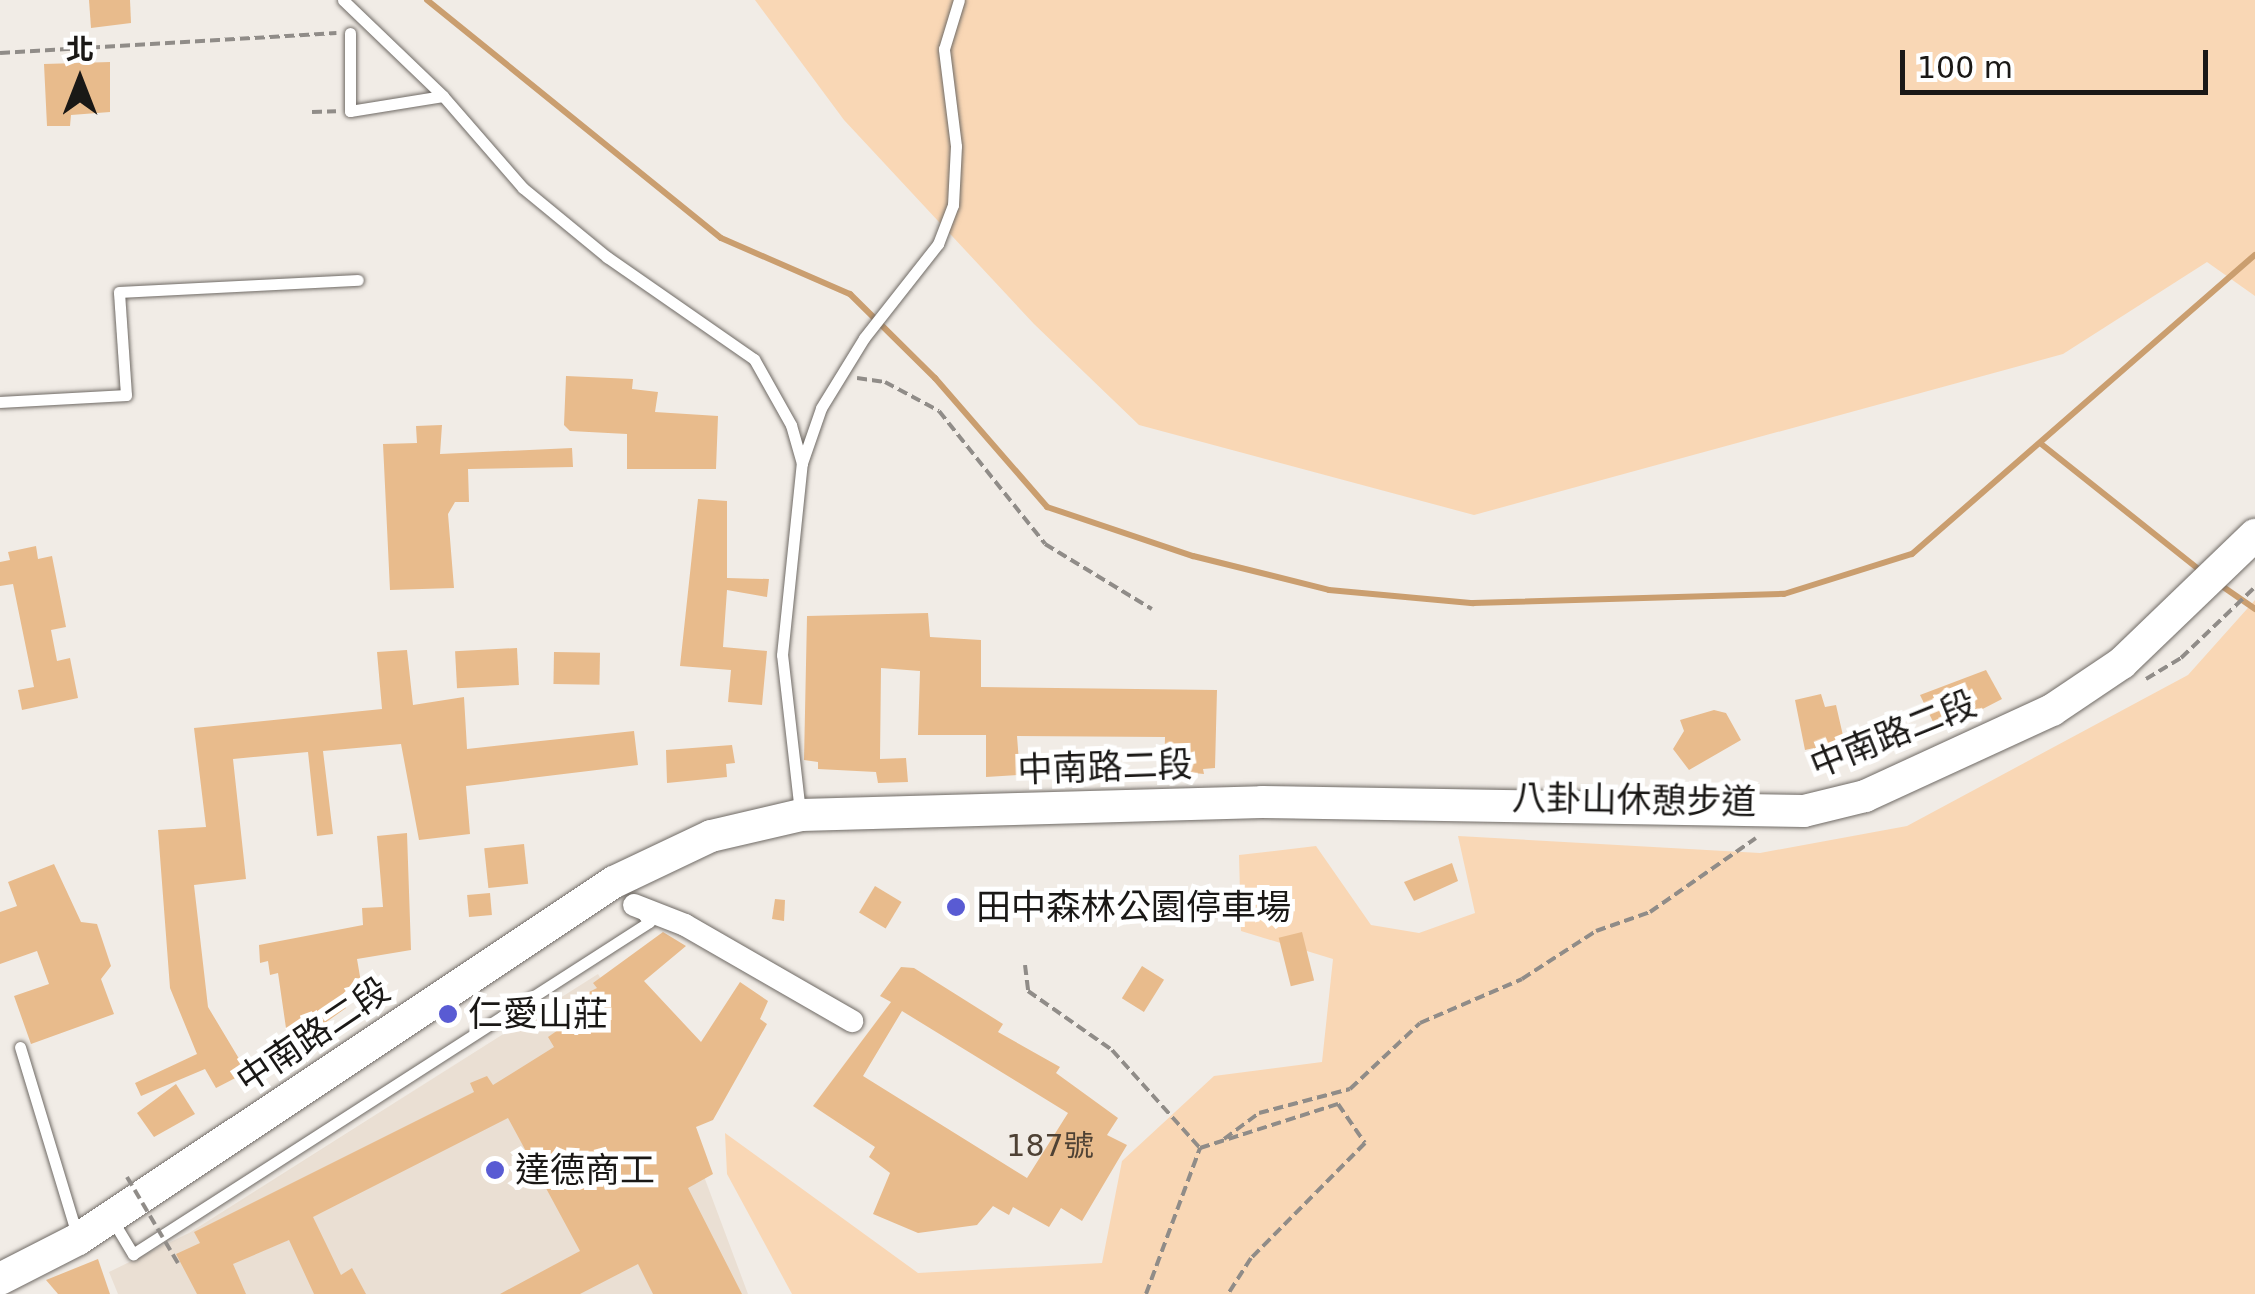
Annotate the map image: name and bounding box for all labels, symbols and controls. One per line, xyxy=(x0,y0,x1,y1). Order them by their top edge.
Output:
north arrow xyxy=(30,30,130,130)
scale bar xyxy=(1905,30,2212,92)
text: 北 xyxy=(66,33,94,66)
text: 100 m xyxy=(1917,50,2013,85)
street label: 中南路二段 xyxy=(1804,682,1982,786)
street label: 中南路二段 xyxy=(1017,743,1193,791)
street label: 八卦山休憩步道 xyxy=(1511,777,1757,823)
place label: 田中森林公園停車場 xyxy=(976,886,1291,928)
marker: 田中森林公園停車場 xyxy=(945,896,967,918)
street label: 中南路二段 xyxy=(229,969,397,1101)
place label: 仁愛山莊 xyxy=(468,993,608,1035)
marker: 仁愛山莊 xyxy=(437,1003,459,1025)
house number: 187號 xyxy=(1006,1128,1094,1164)
place label: 達德商工 xyxy=(515,1149,655,1191)
marker: 達德商工 xyxy=(484,1159,506,1181)

